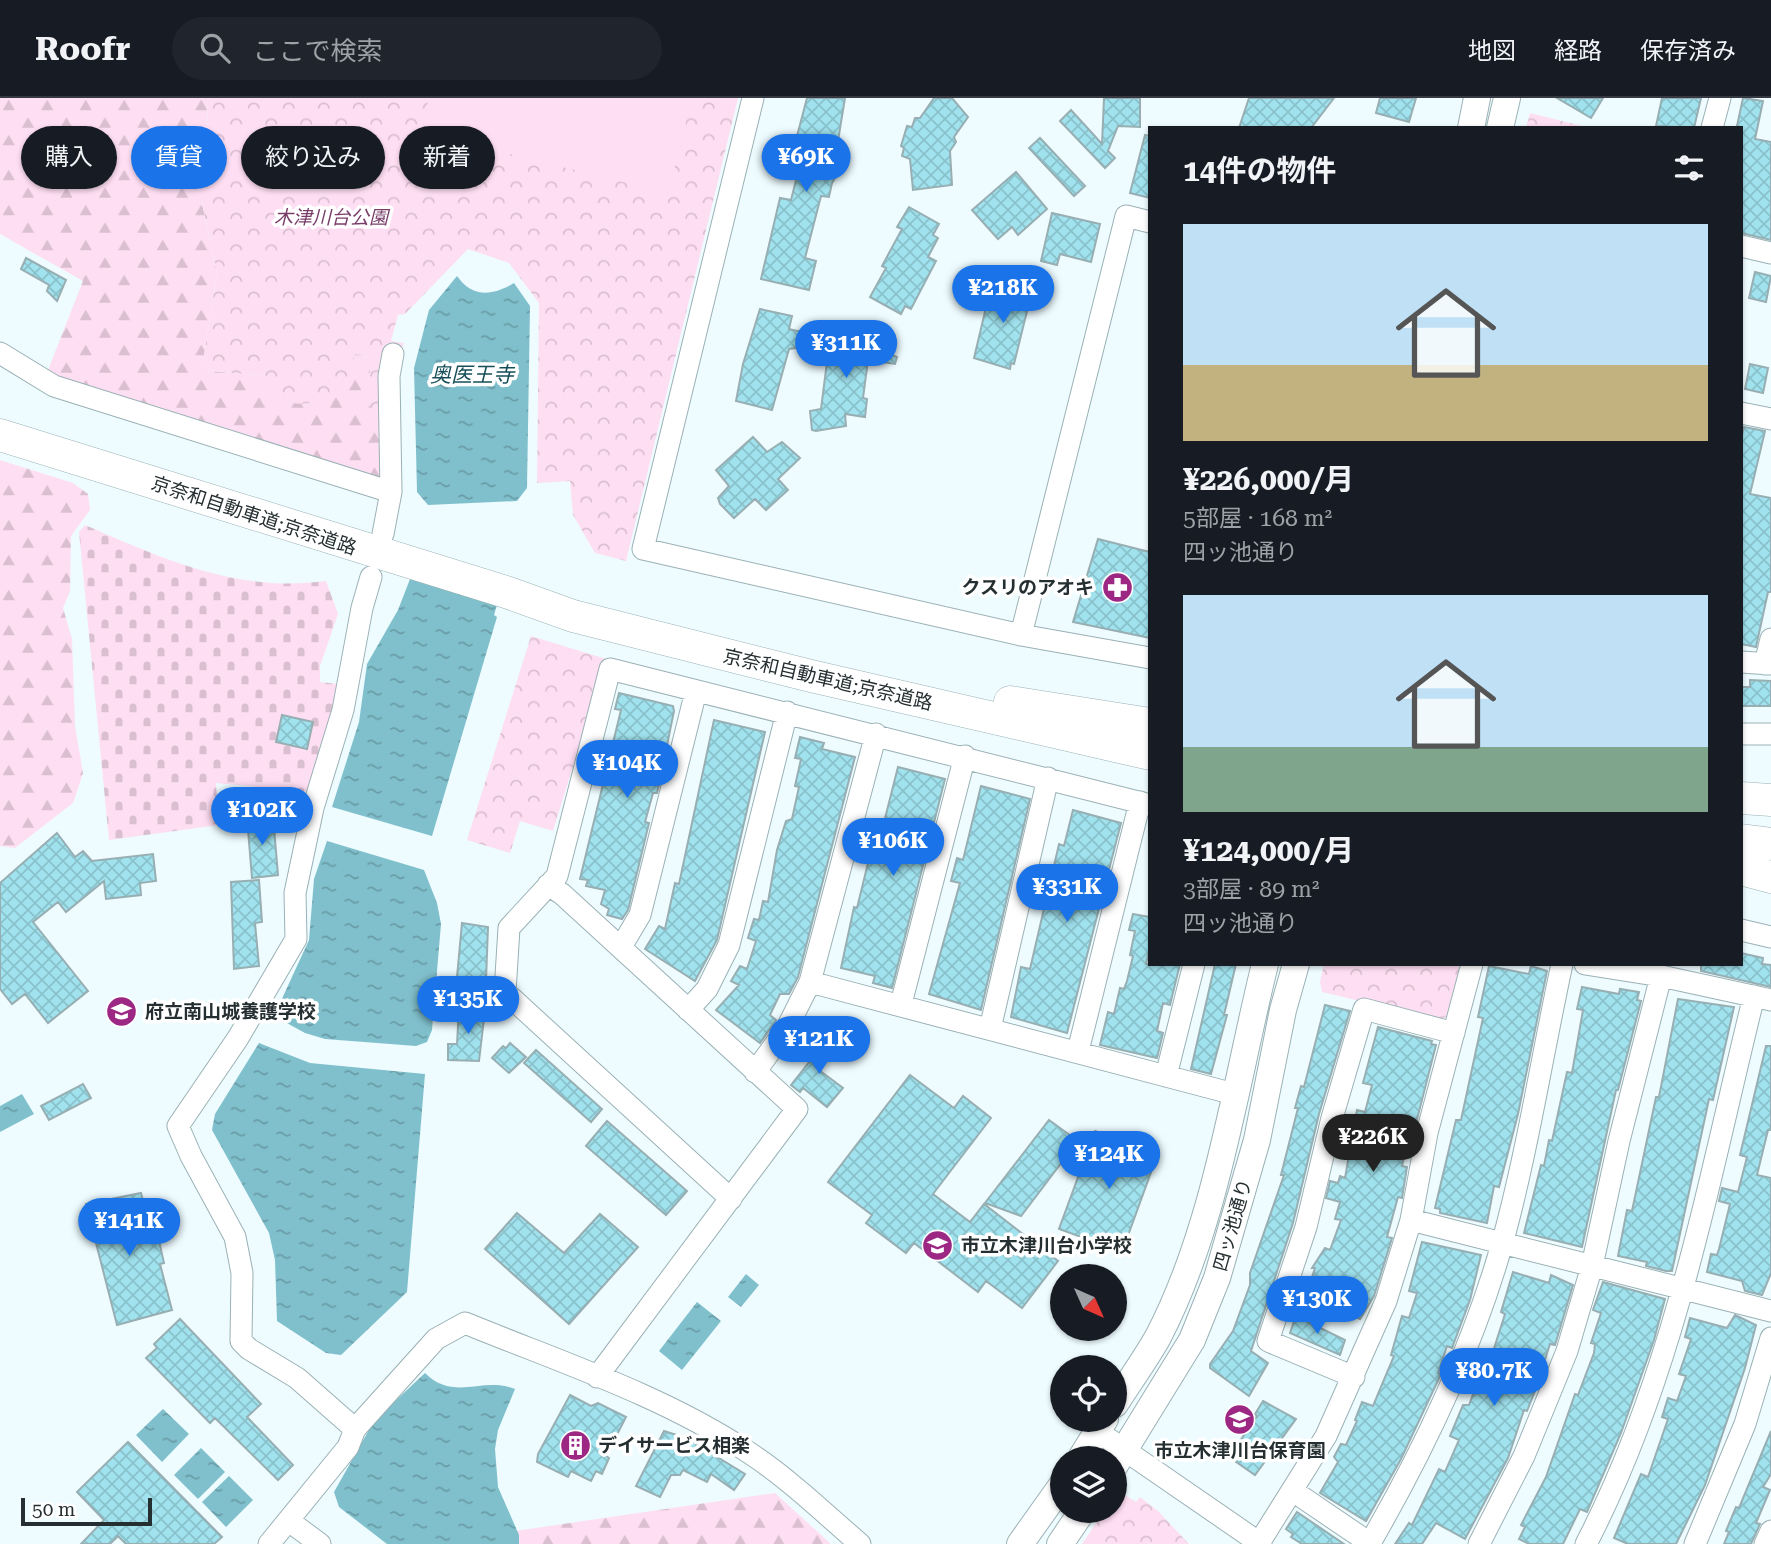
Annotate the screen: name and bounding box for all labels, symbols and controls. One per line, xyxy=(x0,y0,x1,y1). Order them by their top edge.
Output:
search box xyxy=(172,17,662,80)
text: Roofr xyxy=(35,29,130,68)
icon: search xyxy=(196,29,234,67)
text: ここで検索 xyxy=(252,36,382,66)
text: 地図 xyxy=(1468,37,1516,65)
text: 経路 xyxy=(1554,37,1602,65)
text: 保存済み xyxy=(1640,37,1736,65)
chip: 購入 xyxy=(21,126,117,189)
chip: 賃貸 xyxy=(131,126,227,189)
chip: 絞り込み xyxy=(241,126,385,189)
chip: 新着 xyxy=(399,126,495,189)
pin: ¥69K xyxy=(765,134,847,194)
text: ¥69K xyxy=(778,143,834,170)
icon: filters xyxy=(1670,149,1708,187)
text: 14件の物件 xyxy=(1183,153,1337,188)
park label: 木津川台公園 xyxy=(274,206,391,229)
pin: ¥218K xyxy=(954,266,1052,325)
icon: home xyxy=(1383,270,1509,396)
text: ¥218K xyxy=(968,274,1038,301)
pin: ¥311K xyxy=(797,320,895,380)
text: ¥311K xyxy=(811,329,881,356)
water label: 奥医王寺 xyxy=(430,363,516,387)
text: ¥226,000/月 xyxy=(1183,462,1354,497)
street label: 京奈和自動車道;京奈道路 xyxy=(148,471,359,560)
text: 5部屋 · 168 m² xyxy=(1183,505,1332,532)
text: 四ッ池通り xyxy=(1183,539,1298,566)
pharmacy icon: クスリのアオキ xyxy=(1100,570,1134,604)
place label: クスリのアオキ xyxy=(962,576,1094,599)
icon: home xyxy=(1383,641,1509,767)
street label: 京奈和自動車道;京奈道路 xyxy=(721,644,935,715)
pin: ¥104K xyxy=(578,740,676,800)
text: ¥104K xyxy=(592,749,662,776)
pin: ¥102K xyxy=(213,788,311,847)
text: ¥102K xyxy=(227,796,297,823)
pin: ¥106K xyxy=(844,818,942,878)
text: ¥106K xyxy=(858,827,928,854)
text: ¥124,000/月 xyxy=(1183,833,1354,868)
pin: ¥331K xyxy=(1018,864,1116,924)
text: ¥331K xyxy=(1032,873,1102,900)
text: 3部屋 · 89 m² xyxy=(1183,876,1319,903)
text: 四ッ池通り xyxy=(1183,910,1298,937)
pin: ¥135K xyxy=(419,976,517,1036)
text: ¥135K xyxy=(433,985,503,1012)
school or university icon: 府立南山城養護学校 xyxy=(105,994,139,1028)
place label: 府立南山城養護学校 xyxy=(145,1000,316,1023)
pin: ¥121K xyxy=(770,1016,868,1076)
text: ¥121K xyxy=(784,1025,854,1052)
pin: ¥226K xyxy=(1324,1114,1422,1174)
text: ¥226K xyxy=(1338,1123,1408,1150)
pin: ¥124K xyxy=(1060,1132,1158,1191)
text: ¥124K xyxy=(1074,1140,1144,1167)
street label: 四ッ池通り xyxy=(1208,1176,1257,1274)
pin: ¥141K xyxy=(80,1198,178,1258)
text: ¥141K xyxy=(94,1207,164,1234)
school or university icon: 市立木津川台小学校 xyxy=(921,1228,955,1262)
place label: 市立木津川台小学校 xyxy=(961,1234,1132,1257)
north arrow xyxy=(1050,1264,1127,1340)
map controls xyxy=(1050,1264,1127,1523)
pin: ¥130K xyxy=(1268,1276,1366,1336)
text: ¥130K xyxy=(1282,1285,1352,1312)
pin: ¥80.7K xyxy=(1437,1348,1551,1408)
button: locate xyxy=(1050,1355,1127,1432)
text: ¥80.7K xyxy=(1456,1357,1532,1384)
school or university icon: 市立木津川台保育園 xyxy=(1223,1402,1257,1436)
building icon: デイサービス相楽 xyxy=(558,1428,592,1462)
place label: デイサービス相楽 xyxy=(598,1434,750,1457)
place label: 市立木津川台保育園 xyxy=(1154,1439,1326,1462)
button: layers xyxy=(1050,1446,1127,1523)
scale bar xyxy=(21,1495,152,1527)
text: 50 m xyxy=(32,1498,75,1521)

